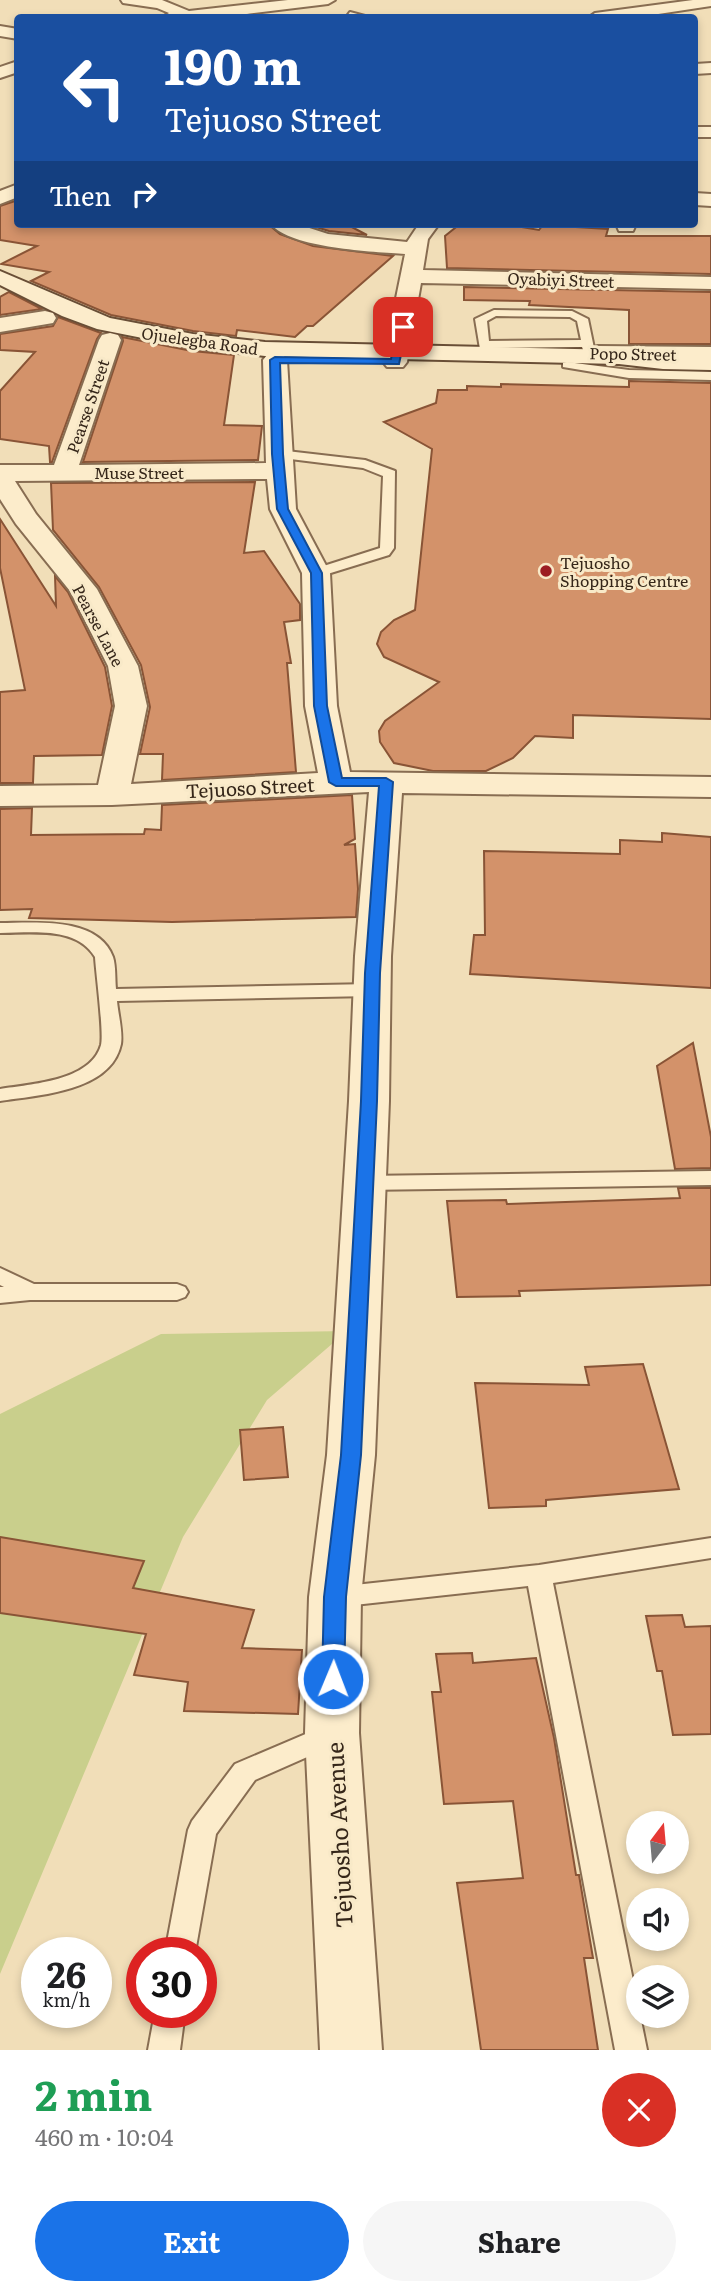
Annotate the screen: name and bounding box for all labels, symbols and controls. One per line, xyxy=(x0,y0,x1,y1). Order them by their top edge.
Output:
text: 190 m xyxy=(164,27,301,100)
icon: left xyxy=(49,42,140,133)
text: Tejuoso Street xyxy=(164,94,381,142)
text: Then xyxy=(49,175,111,214)
icon: right xyxy=(125,175,163,213)
street label: Oyabiyi Street xyxy=(507,265,616,293)
pin xyxy=(373,297,433,357)
icon: arrive xyxy=(384,308,422,346)
street label: Ojuelegba Road xyxy=(140,320,260,360)
street label: Popo Street xyxy=(589,340,677,366)
street label: Pearse Street xyxy=(60,355,115,456)
street label: Muse Street xyxy=(94,460,184,484)
place label: Tejuosho Shopping Centre xyxy=(560,550,688,592)
marker: Tejuosho Shopping Centre xyxy=(538,563,554,579)
street label: Pearse Lane xyxy=(67,580,131,670)
street label: Tejuoso Street xyxy=(185,770,315,804)
position arrow xyxy=(296,1642,370,1716)
street label: Tejuosho Avenue xyxy=(316,1741,360,1929)
north arrow xyxy=(626,1811,690,1874)
map controls xyxy=(626,1811,689,2028)
button: sound xyxy=(626,1888,689,1951)
speed limit sign: 30 xyxy=(126,1937,217,2028)
text: 26 xyxy=(47,1947,86,1999)
button: layers xyxy=(626,1965,689,2028)
text: km/h xyxy=(43,1986,90,2013)
text: 2 min xyxy=(35,2062,152,2124)
button: close xyxy=(602,2073,676,2147)
text: 460 m · 10:04 xyxy=(35,2119,173,2153)
button: Exit xyxy=(35,2201,349,2281)
button: Share xyxy=(363,2201,676,2281)

